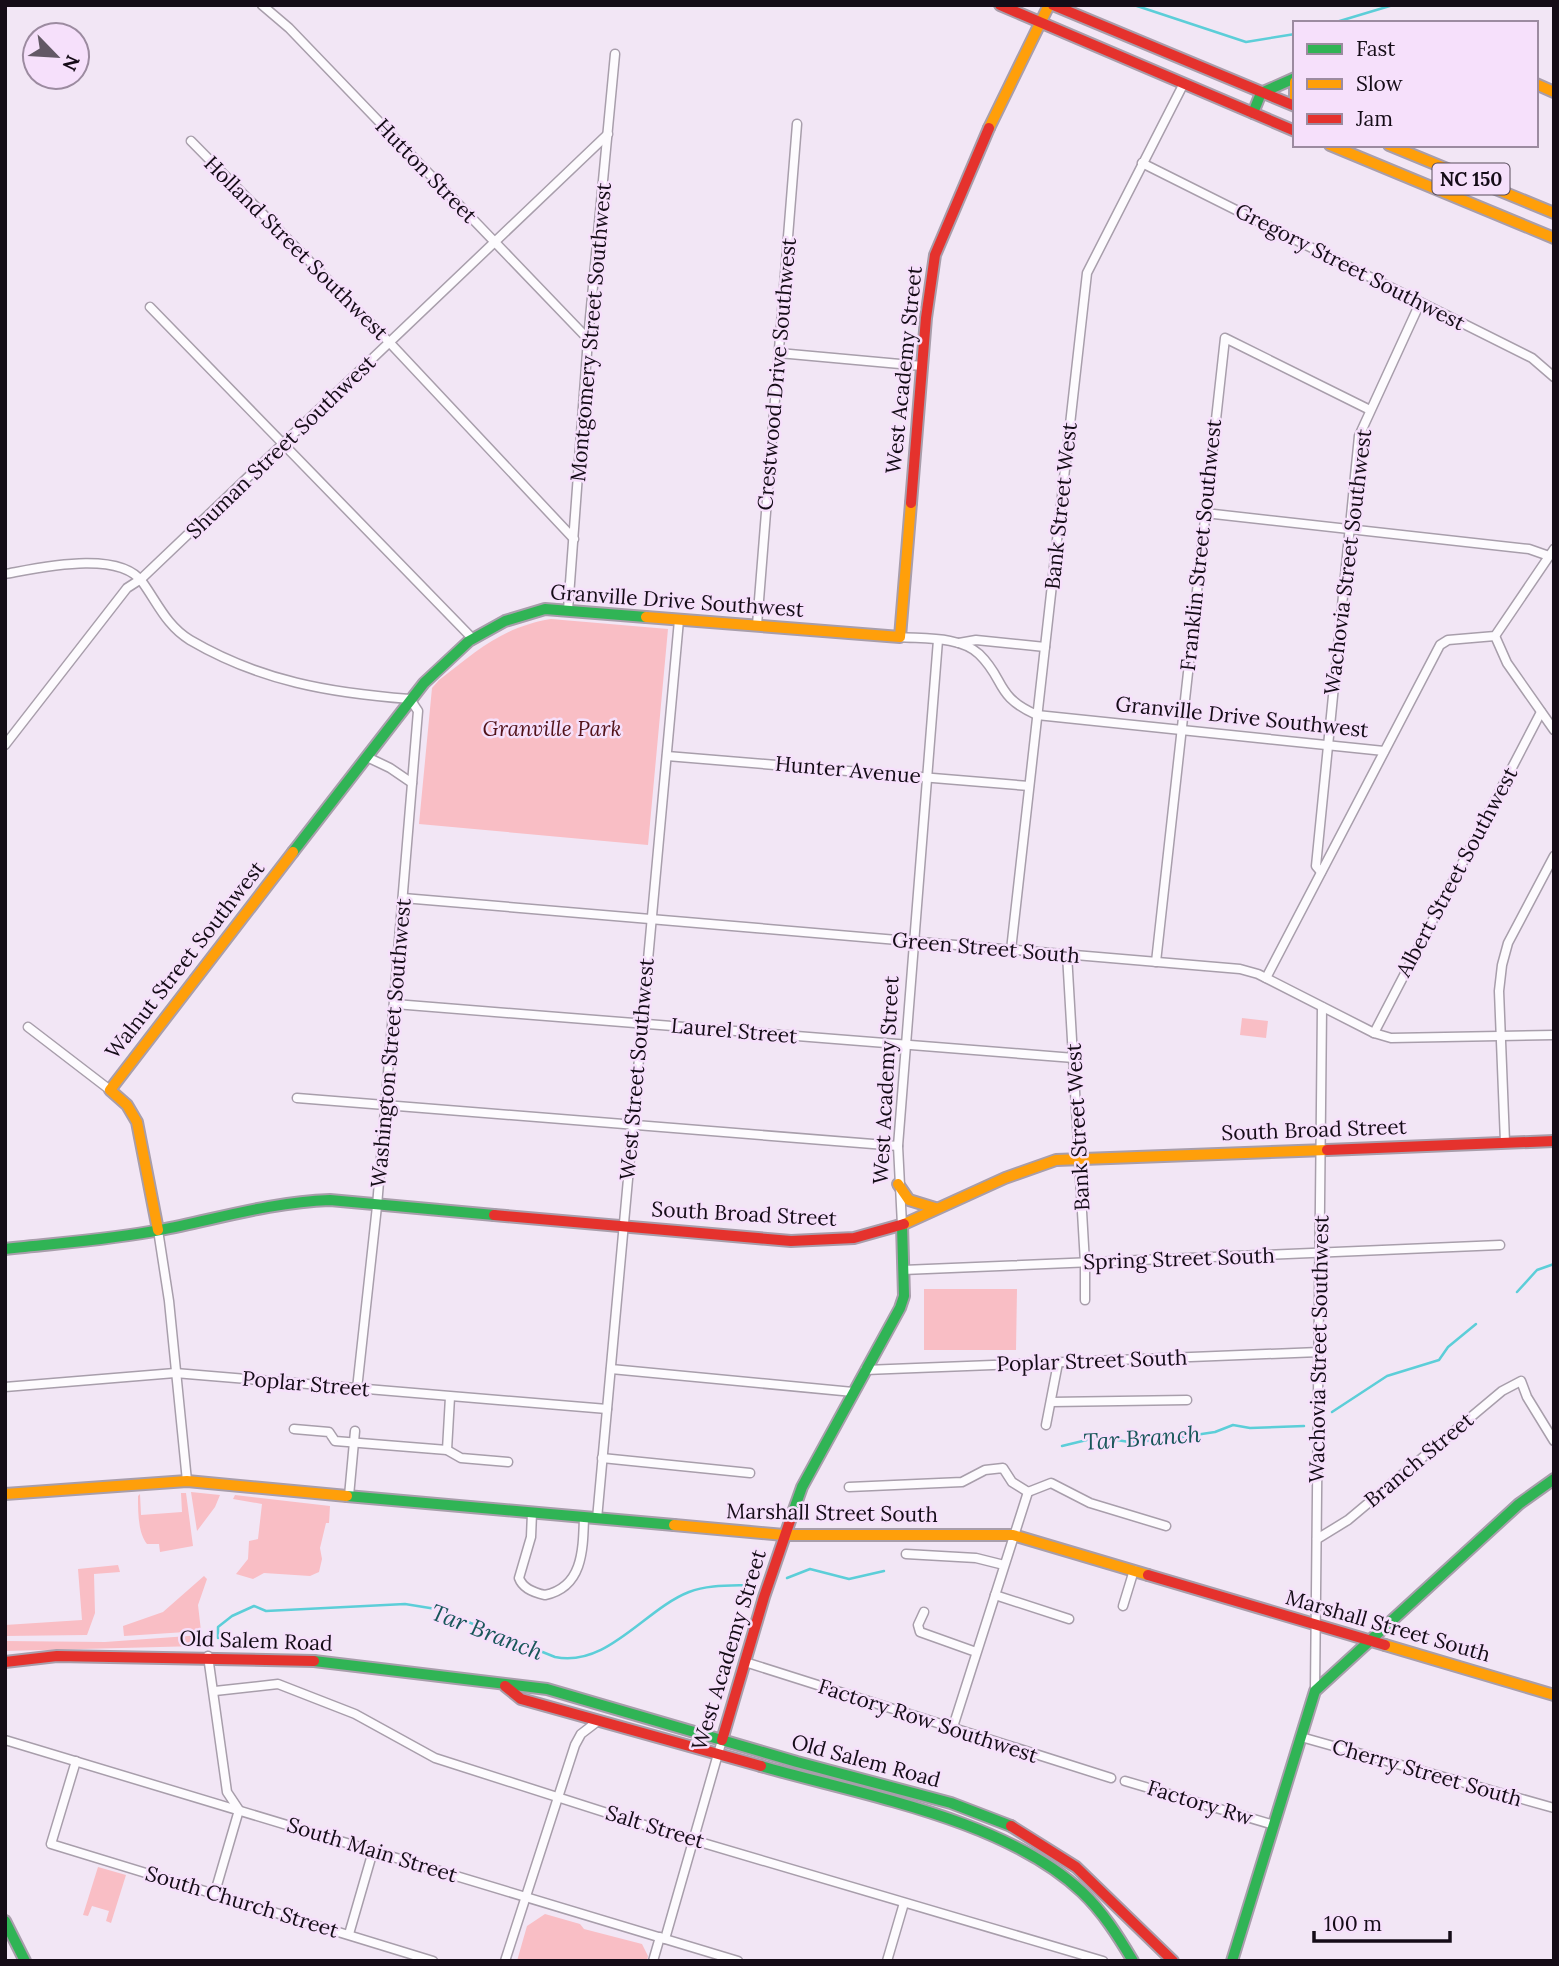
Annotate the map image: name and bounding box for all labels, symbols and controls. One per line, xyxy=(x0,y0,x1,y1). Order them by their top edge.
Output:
north arrow xyxy=(21,21,91,91)
legend xyxy=(1293,21,1538,147)
text: Fast xyxy=(1356,35,1396,62)
text: N xyxy=(57,51,85,75)
text: Slow xyxy=(1356,70,1403,97)
text: Jam xyxy=(1355,105,1393,132)
street label: Hutton Street xyxy=(370,113,484,229)
street label: Holland Street Southwest xyxy=(199,150,395,346)
road number: NC 150 xyxy=(1432,164,1510,195)
street label: Montgomery Street Southwest xyxy=(564,180,617,483)
street label: Gregory Street Southwest xyxy=(1231,197,1470,337)
street label: Crestwood Drive Southwest xyxy=(751,236,802,511)
street label: West Academy Street xyxy=(879,264,928,475)
street label: Shuman Street Southwest xyxy=(180,348,382,544)
street label: Franklin Street Southwest xyxy=(1174,417,1227,672)
street label: Bank Street West xyxy=(1038,420,1083,591)
street label: Wachovia Street Southwest xyxy=(1318,426,1377,697)
street label: Granville Drive Southwest xyxy=(549,578,806,623)
street label: Granville Drive Southwest xyxy=(1114,690,1371,743)
park label: Granville Park xyxy=(483,715,621,742)
street label: Hunter Avenue xyxy=(774,750,922,789)
street label: Albert Street Southwest xyxy=(1389,762,1524,982)
street label: Walnut Street Southwest xyxy=(99,855,271,1064)
street label: Washington Street Southwest xyxy=(364,896,417,1189)
street label: Green Street South xyxy=(891,926,1081,969)
street label: West Street Southwest xyxy=(613,956,660,1181)
street label: West Academy Street xyxy=(867,974,904,1185)
street label: Laurel Street xyxy=(670,1012,799,1050)
street label: Bank Street West xyxy=(1060,1042,1095,1212)
street label: South Broad Street xyxy=(1221,1113,1408,1146)
street label: South Broad Street xyxy=(651,1195,838,1232)
street label: Wachovia Street Southwest xyxy=(1303,1214,1334,1483)
street label: Spring Street South xyxy=(1083,1242,1275,1275)
street label: Poplar Street South xyxy=(996,1344,1188,1377)
street label: Poplar Street xyxy=(241,1364,372,1403)
street label: Branch Street xyxy=(1359,1406,1479,1513)
water label: Tar Branch xyxy=(1082,1419,1202,1456)
street label: Marshall Street South xyxy=(726,1497,938,1528)
street label: West Academy Street xyxy=(685,1545,772,1754)
street label: Marshall Street South xyxy=(1283,1583,1494,1668)
water label: Tar Branch xyxy=(427,1597,547,1666)
street label: Old Salem Road xyxy=(179,1624,333,1657)
street label: Factory Row Southwest xyxy=(815,1672,1042,1769)
street label: Old Salem Road xyxy=(789,1728,944,1793)
street label: Cherry Street South xyxy=(1329,1732,1525,1813)
street label: Factory Rw xyxy=(1144,1774,1256,1831)
street label: Salt Street xyxy=(603,1799,709,1855)
street label: South Main Street xyxy=(284,1811,461,1889)
street label: South Church Street xyxy=(142,1859,343,1944)
scale bar xyxy=(1314,1899,1450,1943)
text: 100 m xyxy=(1324,1910,1382,1937)

